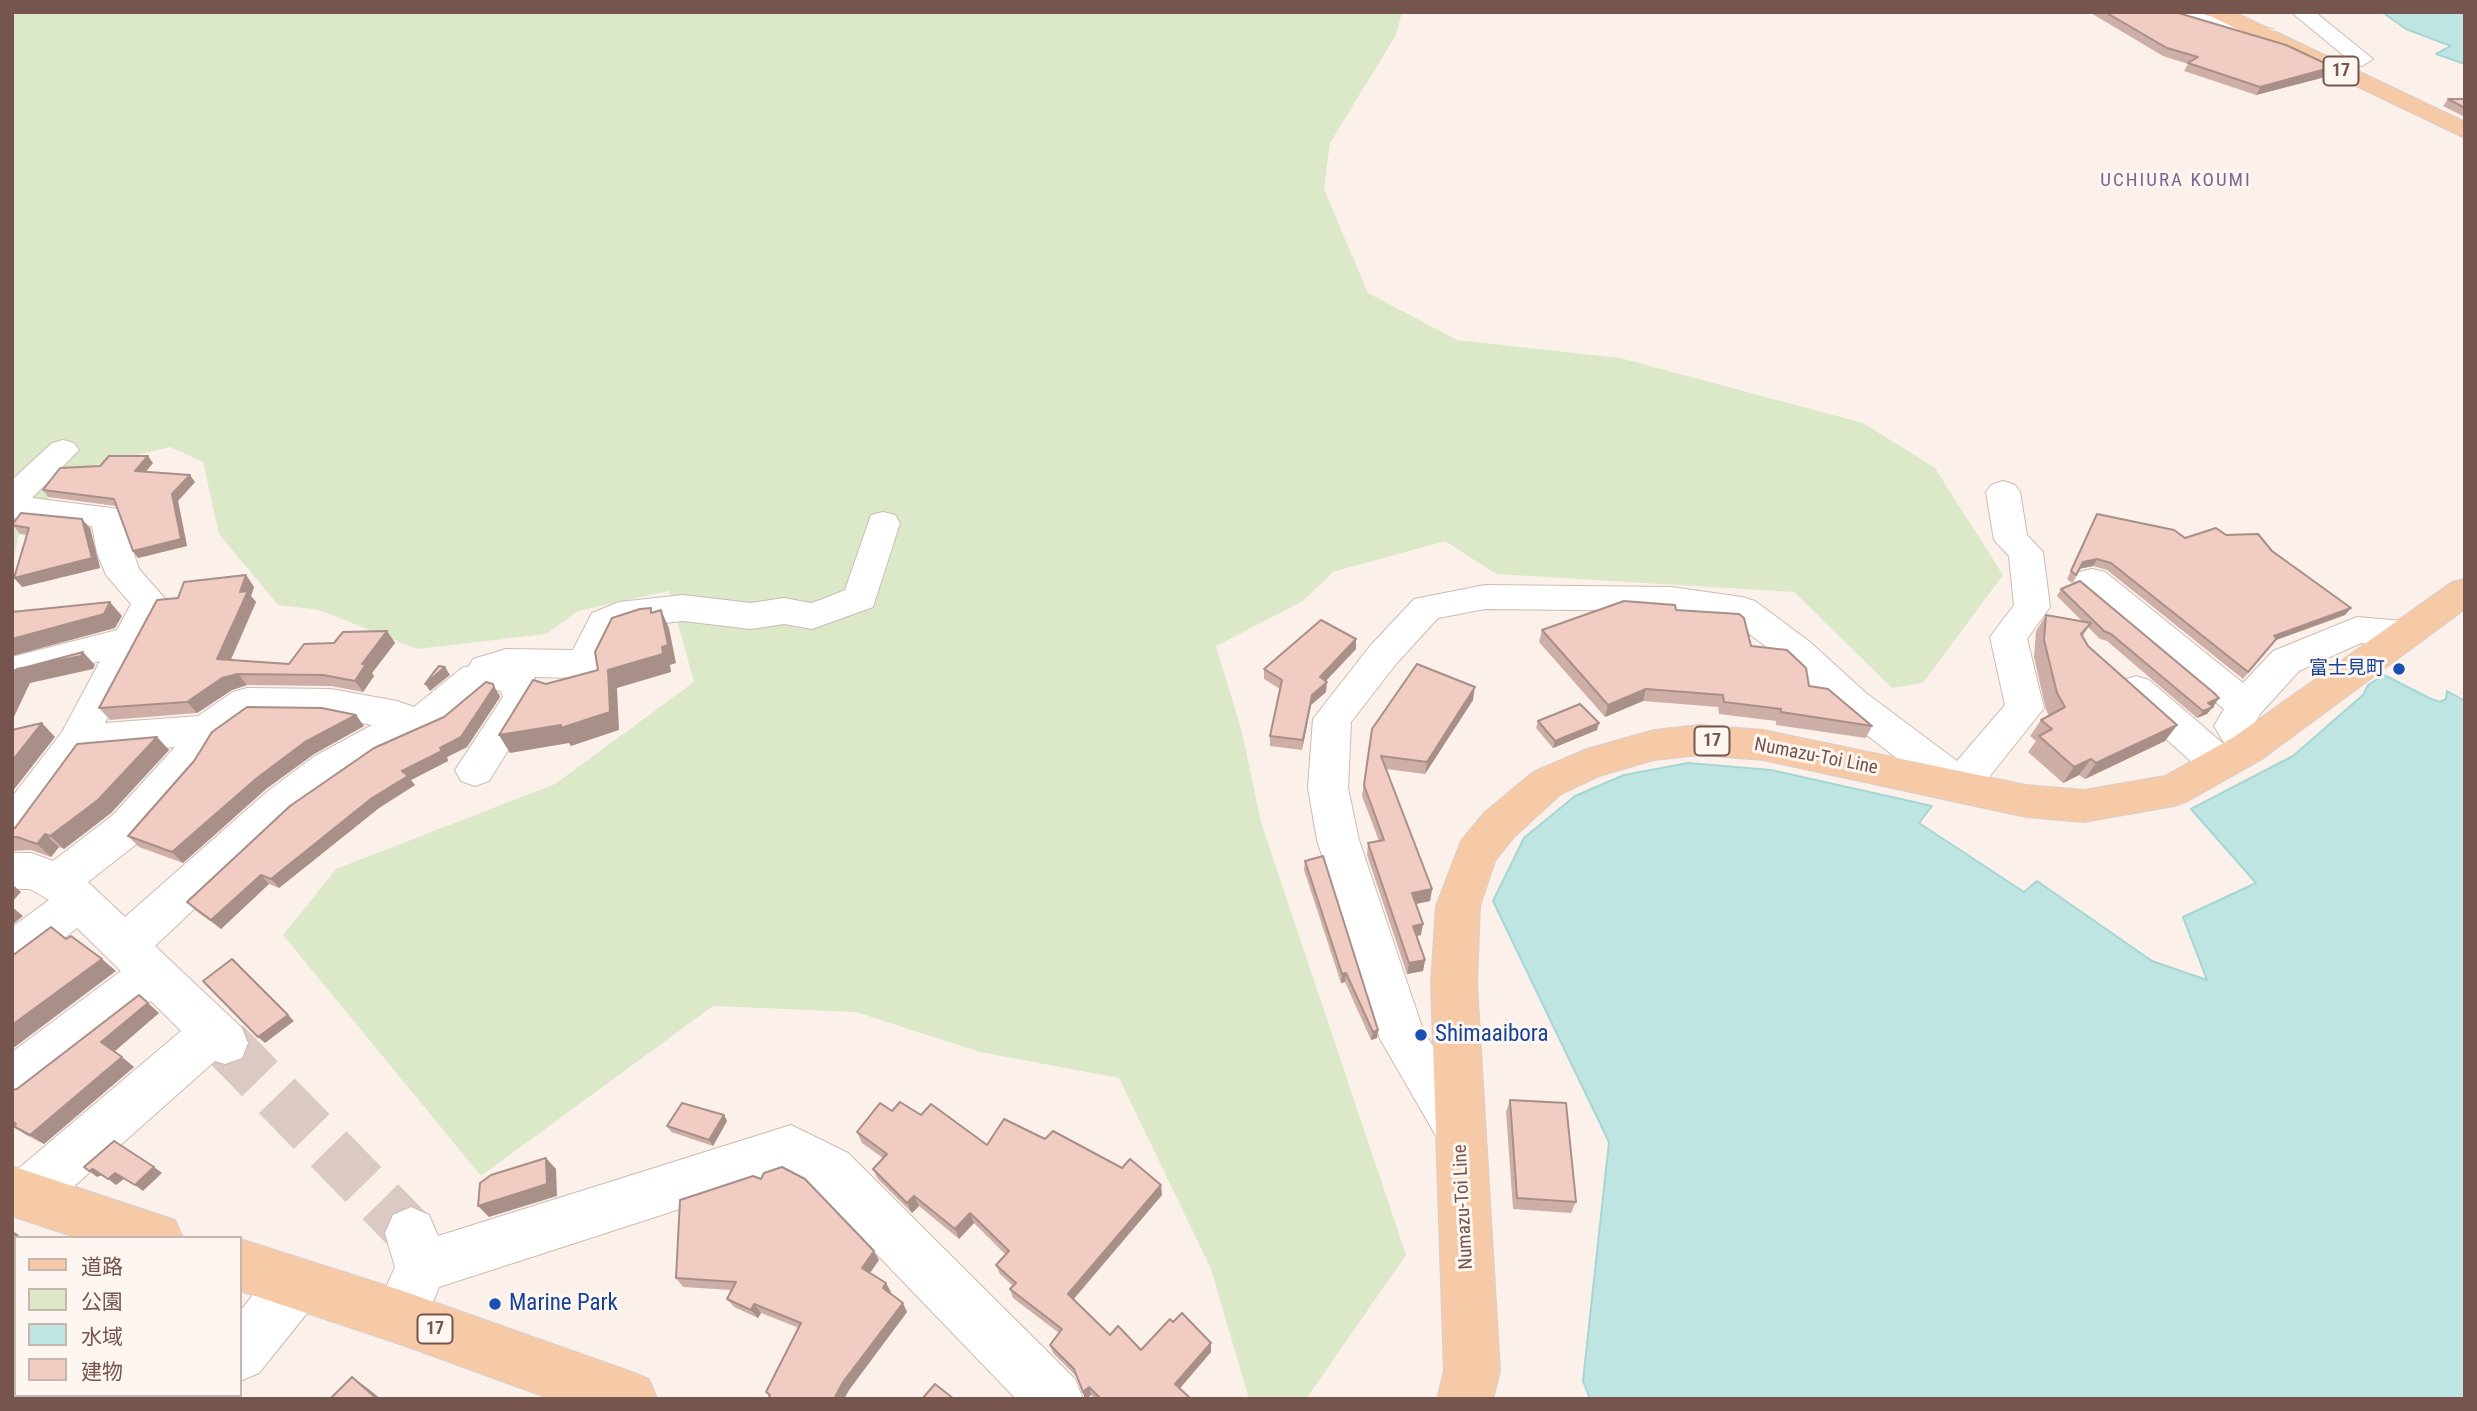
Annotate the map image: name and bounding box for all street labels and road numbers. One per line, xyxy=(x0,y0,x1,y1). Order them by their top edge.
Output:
road number: 17 xyxy=(2324,56,2358,86)
road number: 17 xyxy=(1694,726,1730,756)
street label: Numazu-Toi Line xyxy=(1752,734,1880,780)
street label: Numazu-Toi Line xyxy=(1449,1144,1479,1270)
road number: 17 xyxy=(418,1314,452,1344)

